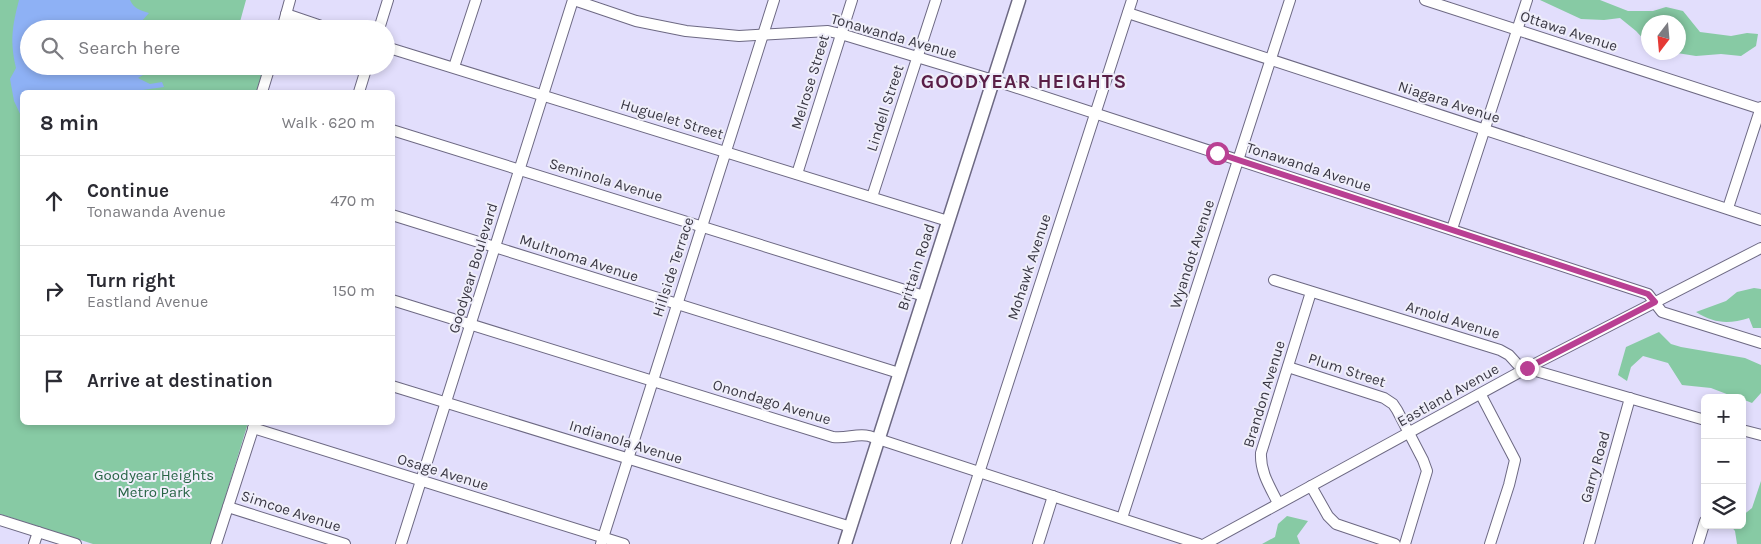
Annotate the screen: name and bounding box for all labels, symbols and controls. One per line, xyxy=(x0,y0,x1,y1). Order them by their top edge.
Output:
street label: Ottawa Avenue xyxy=(1518,7,1620,55)
street label: Tonawanda Avenue xyxy=(829,9,959,63)
north arrow xyxy=(1641,15,1686,60)
search box xyxy=(20,20,395,75)
street label: Melrose Street xyxy=(787,32,833,132)
icon: search xyxy=(38,34,66,62)
text: Search here xyxy=(78,37,180,59)
street label: Lindell Street xyxy=(862,62,908,154)
district label: GOODYEAR HEIGHTS xyxy=(921,70,1127,93)
street label: Niagara Avenue xyxy=(1396,77,1502,127)
street label: Huguelet Street xyxy=(618,95,726,143)
text: 8 min xyxy=(40,111,99,135)
text: Walk · 620 m xyxy=(282,113,375,132)
street label: Tonawanda Avenue xyxy=(1244,138,1374,196)
route start xyxy=(1206,142,1229,165)
street label: Seminola Avenue xyxy=(547,154,665,206)
text: Continue xyxy=(87,180,169,202)
icon: ahead xyxy=(40,187,68,215)
text: 470 m xyxy=(330,191,375,210)
street label: Wyandot Avenue xyxy=(1166,197,1218,311)
street label: Goodyear Boulevard xyxy=(445,201,501,335)
text: Tonawanda Avenue xyxy=(87,202,226,221)
street label: Mohawk Avenue xyxy=(1003,212,1055,322)
street label: Hillside Terrace xyxy=(648,215,698,319)
street label: Brittain Road xyxy=(893,221,939,313)
street label: Multnoma Avenue xyxy=(517,230,641,286)
text: Turn right xyxy=(87,270,176,292)
icon: right xyxy=(40,277,68,305)
text: 150 m xyxy=(332,281,375,300)
text: Eastland Avenue xyxy=(87,292,208,311)
street label: Arnold Avenue xyxy=(1404,297,1502,343)
street label: Brandon Avenue xyxy=(1239,338,1289,450)
street label: Plum Street xyxy=(1306,349,1388,391)
route end xyxy=(1516,357,1539,380)
street label: Eastland Avenue xyxy=(1394,360,1502,430)
icon: arrive xyxy=(40,367,68,395)
text: Arrive at destination xyxy=(87,370,273,392)
street label: Onondago Avenue xyxy=(711,375,833,429)
map controls xyxy=(1701,394,1746,529)
button: + xyxy=(1701,394,1746,439)
street label: Indianola Avenue xyxy=(567,416,685,468)
street label: Garry Road xyxy=(1576,429,1614,505)
button: − xyxy=(1701,439,1746,484)
street label: Osage Avenue xyxy=(395,450,491,494)
park label: Goodyear Heights Metro Park xyxy=(94,466,214,501)
button: layers xyxy=(1701,484,1746,529)
street label: Simcoe Avenue xyxy=(239,486,343,536)

